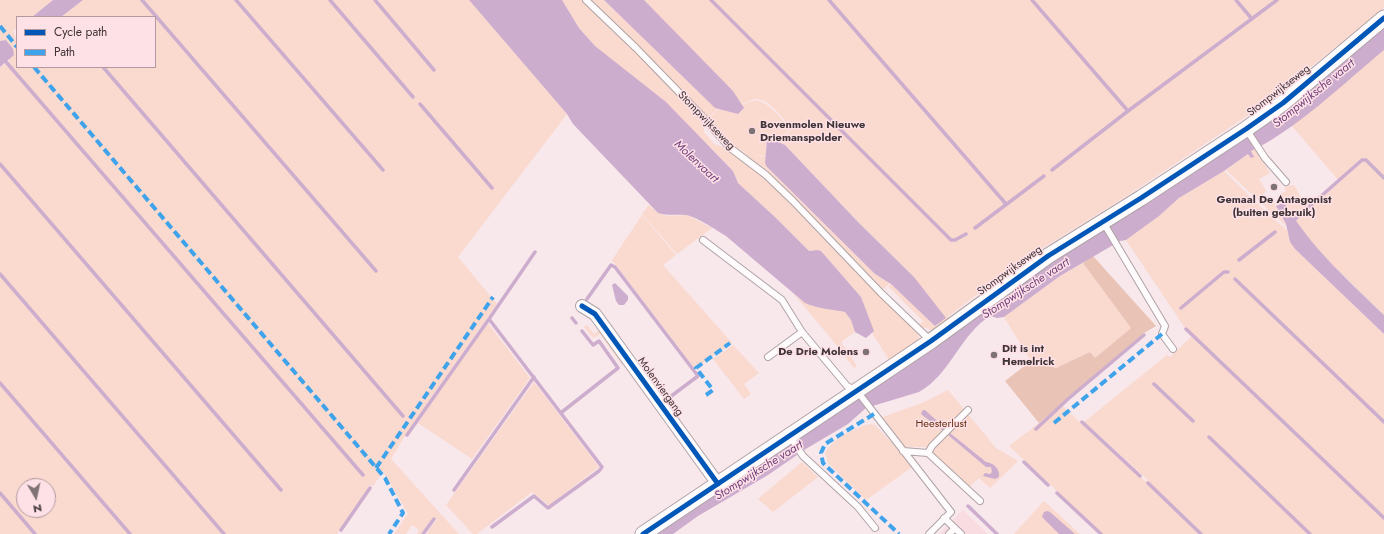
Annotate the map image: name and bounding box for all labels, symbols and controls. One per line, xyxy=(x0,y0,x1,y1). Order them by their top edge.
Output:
legend xyxy=(16,16,156,68)
text: Cycle path xyxy=(54,23,107,41)
text: Path xyxy=(54,43,75,61)
water label: Stompwijksche vaart xyxy=(1270,57,1358,131)
street label: Stompwijkseweg xyxy=(1245,62,1313,120)
street label: Stompwijkseweg xyxy=(675,89,737,153)
place label: Bovenmolen Nieuwe Driemanspolder xyxy=(760,118,865,144)
marker: Bovenmolen Nieuwe Driemanspolder xyxy=(747,126,757,136)
water label: Molenvaart xyxy=(671,138,721,186)
marker: Gemaal De Antagonist (buiten gebruik) xyxy=(1269,182,1279,192)
place label: Gemaal De Antagonist (buiten gebruik) xyxy=(1217,193,1331,219)
street label: Stompwijkseweg xyxy=(975,243,1045,299)
water label: Stompwijksche vaart xyxy=(980,255,1072,323)
place label: Dit is int Hemelrick xyxy=(1002,342,1055,368)
place label: De Drie Molens xyxy=(778,345,858,359)
marker: De Drie Molens xyxy=(861,347,871,357)
marker: Dit is int Hemelrick xyxy=(989,350,999,360)
street label: Molenviergang xyxy=(634,355,686,419)
park label: Heesterlust xyxy=(915,417,967,431)
water label: Stompwijksche vaart xyxy=(712,438,806,504)
north arrow xyxy=(16,478,56,518)
text: N xyxy=(32,500,43,517)

